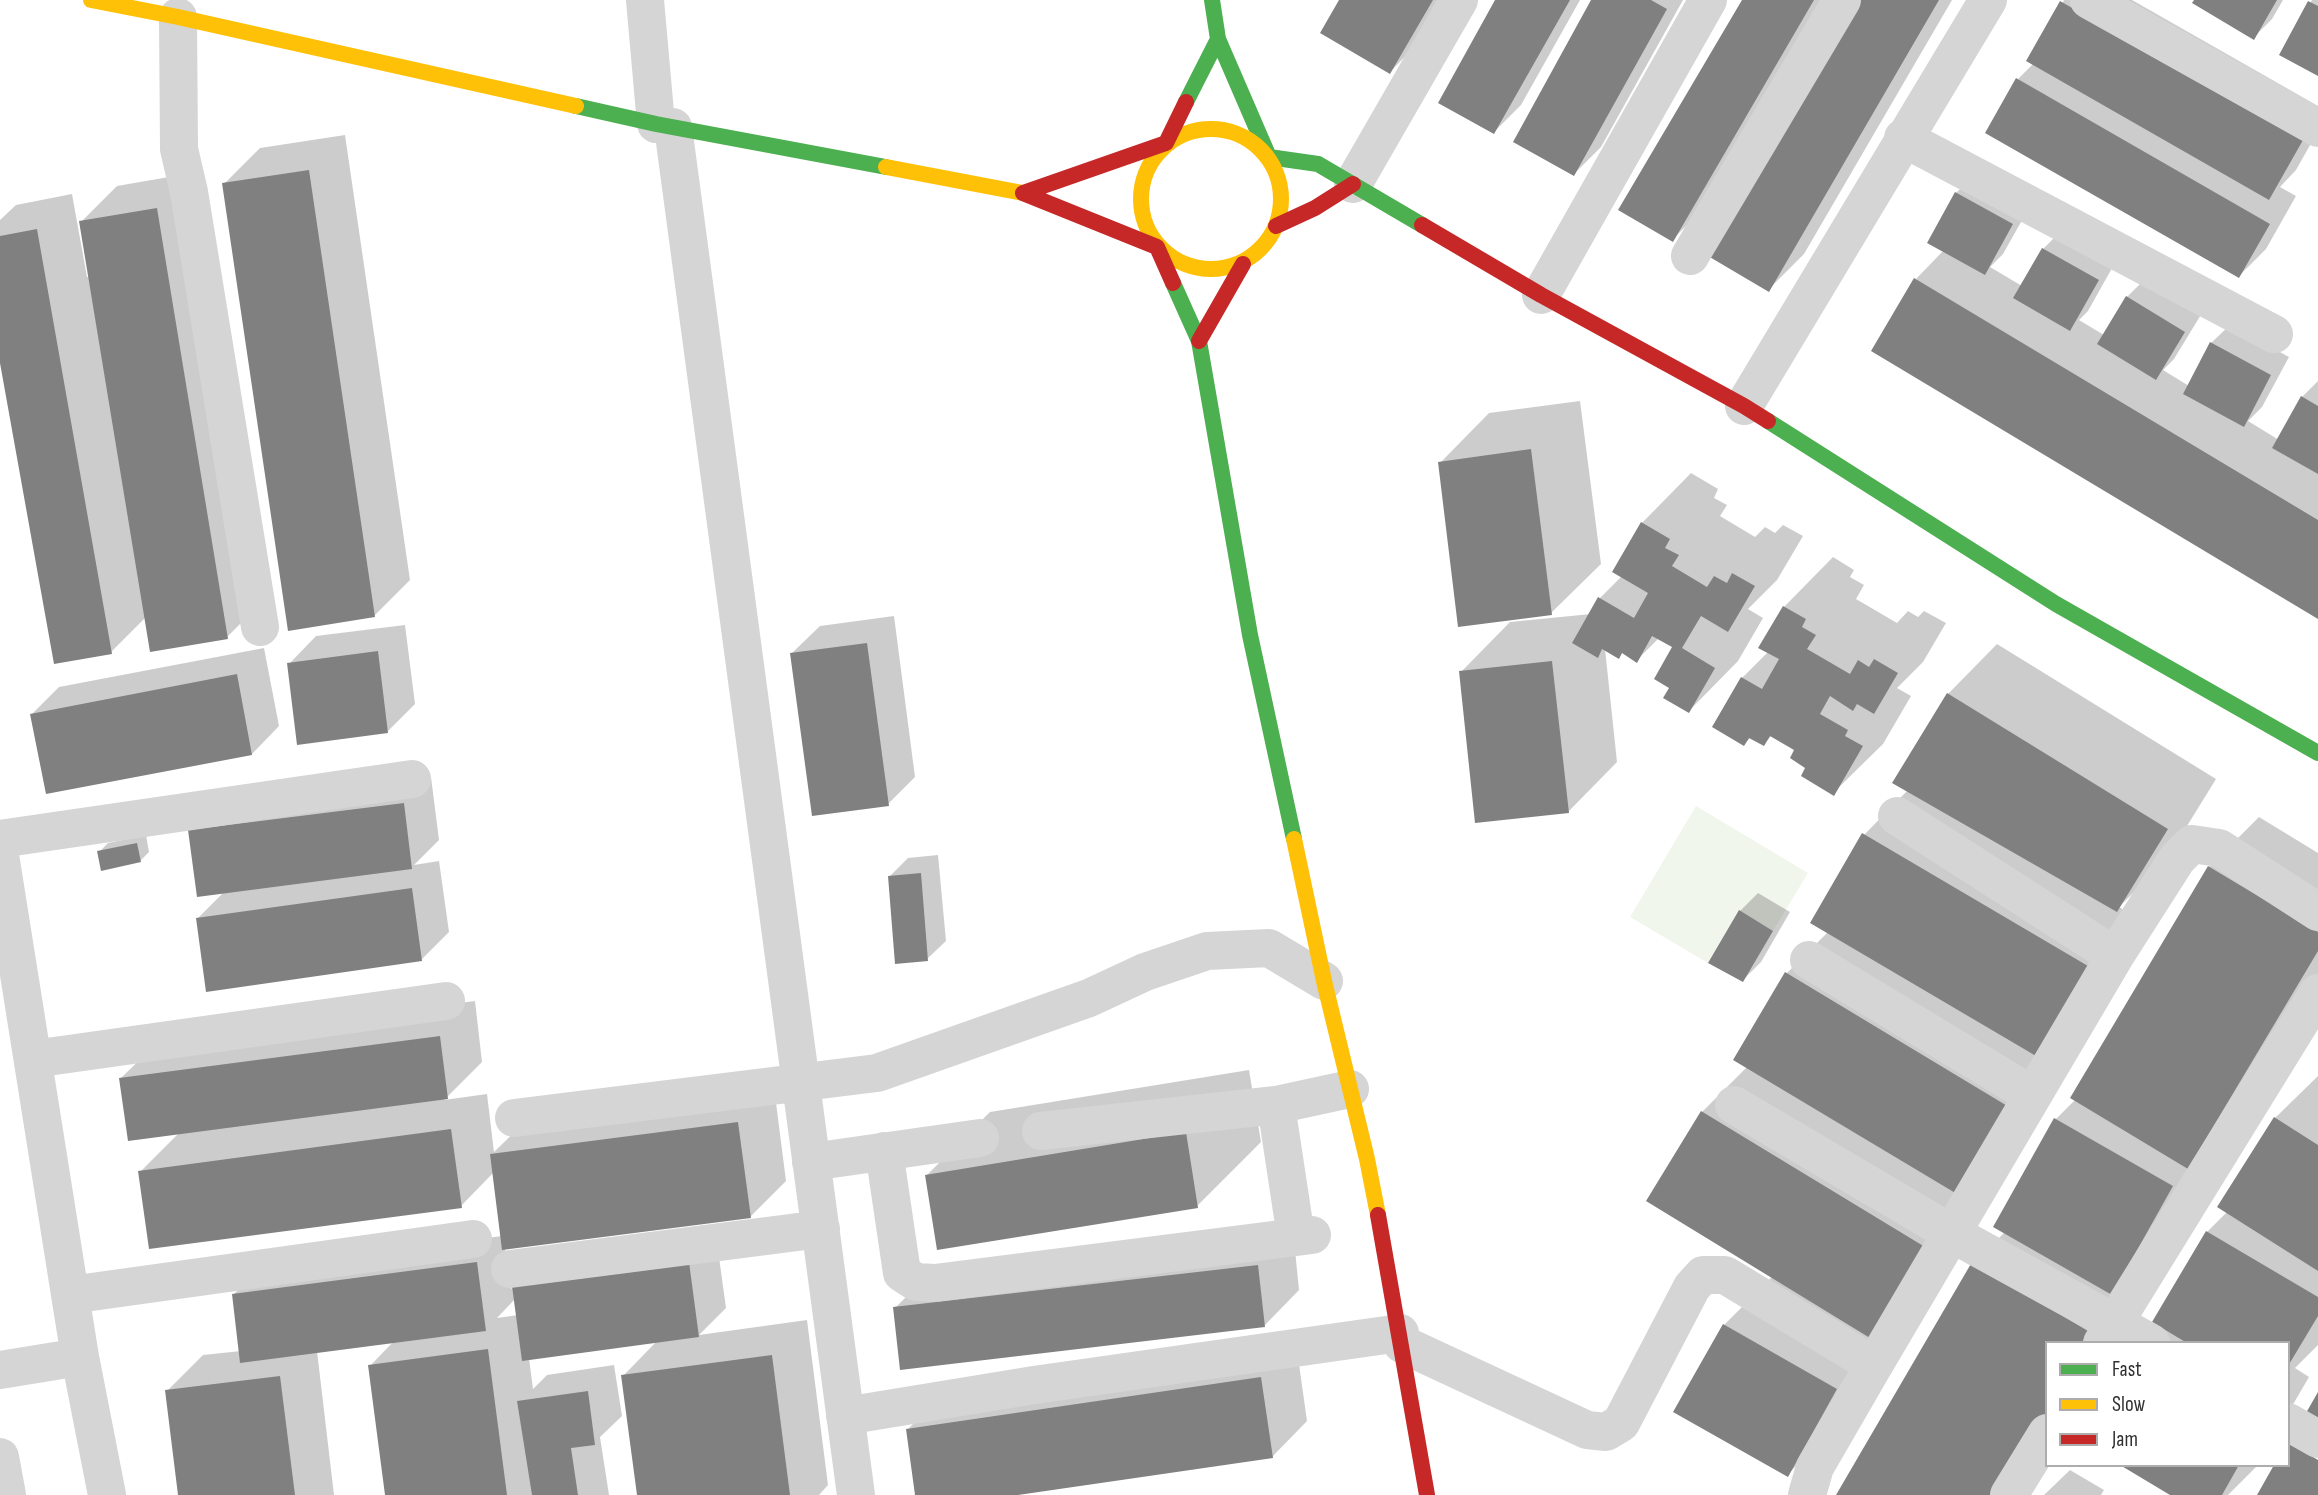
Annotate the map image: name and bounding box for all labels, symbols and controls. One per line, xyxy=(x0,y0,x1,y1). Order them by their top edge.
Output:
legend xyxy=(2045,1341,2290,1467)
text: Fast xyxy=(2112,1357,2142,1382)
text: Slow xyxy=(2112,1392,2145,1417)
text: Jam xyxy=(2112,1427,2138,1452)

